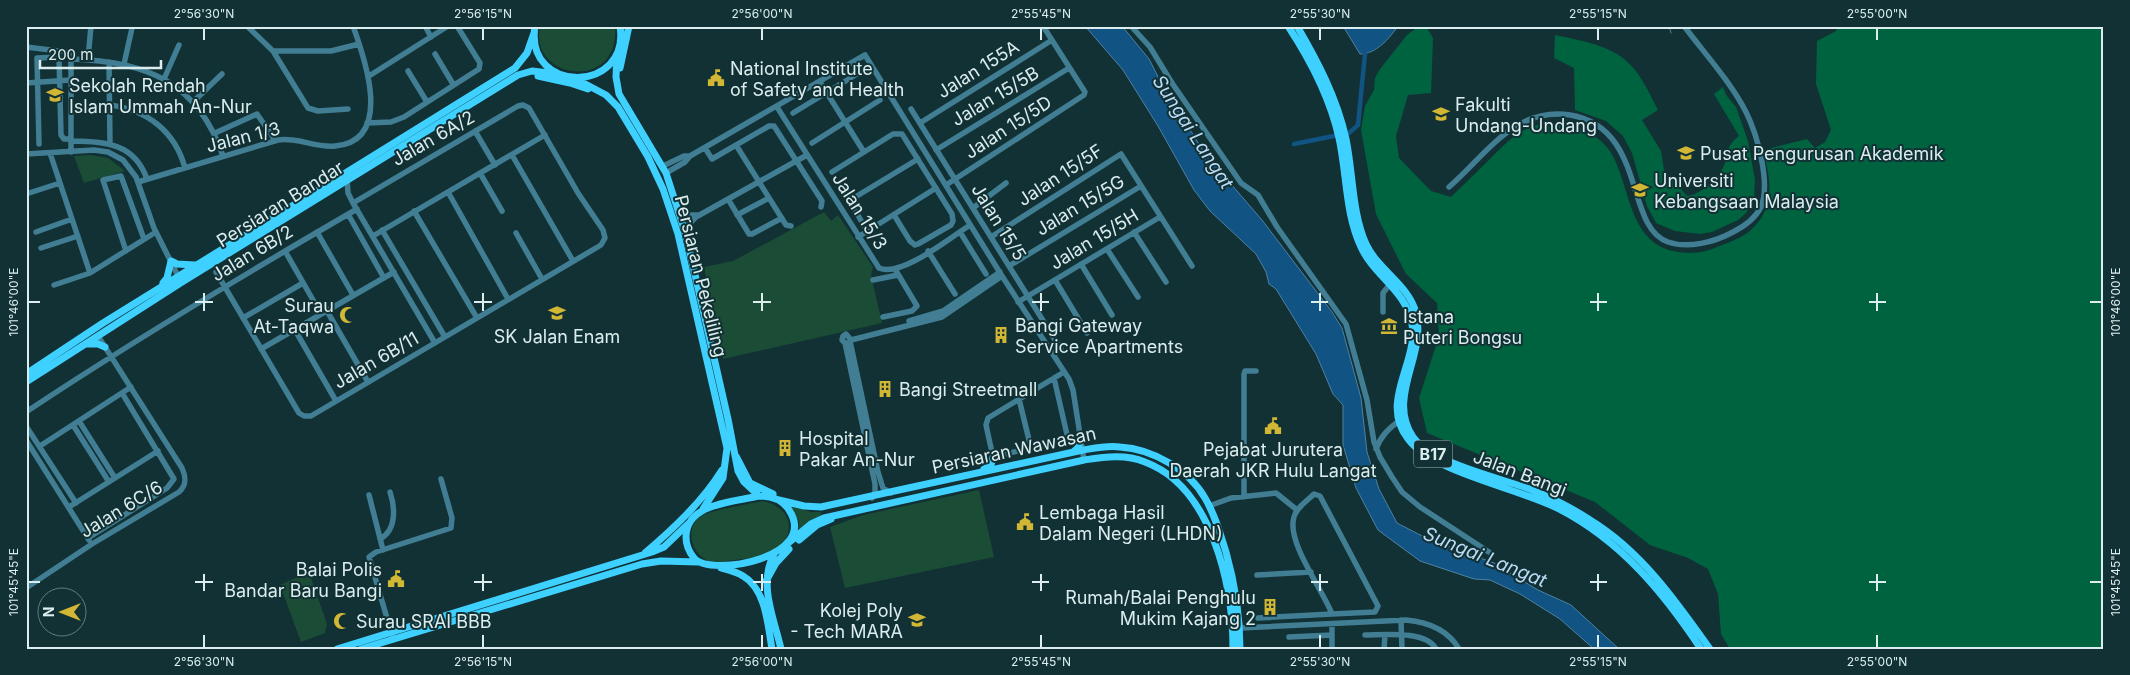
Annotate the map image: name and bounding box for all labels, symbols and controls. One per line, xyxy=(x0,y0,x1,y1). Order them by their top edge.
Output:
text: 2°56'30"N xyxy=(174,6,234,21)
text: 2°56'15"N xyxy=(454,6,512,21)
text: 2°56'00"N xyxy=(732,6,792,21)
text: 2°55'45"N xyxy=(1011,6,1071,21)
text: 2°55'30"N xyxy=(1290,6,1350,21)
text: 2°55'15"N xyxy=(1569,6,1627,21)
text: 2°55'00"N xyxy=(1847,6,1907,21)
street label: Jalan 155A xyxy=(933,36,1023,102)
scale bar xyxy=(40,38,161,70)
text: 200 m xyxy=(48,45,93,64)
place label: National Institute of Safety and Health xyxy=(730,58,904,100)
street label: Jalan 15/5B xyxy=(948,62,1042,130)
public building icon: National Institute of Safety and Health xyxy=(706,68,726,88)
water label: Sungai Langat xyxy=(1148,71,1239,194)
place label: Sekolah Rendah Islam Ummah An-Nur xyxy=(69,75,252,117)
school or university icon: Sekolah Rendah Islam Ummah An-Nur xyxy=(45,85,65,105)
street label: Jalan 15/5D xyxy=(961,91,1055,163)
place label: Fakulti Undang-Undang xyxy=(1455,94,1597,136)
school or university icon: Fakulti Undang-Undang xyxy=(1431,104,1451,124)
street label: Jalan 6A/2 xyxy=(388,106,478,170)
street label: Jalan 1/3 xyxy=(204,118,282,156)
street label: Jalan 15/5F xyxy=(1014,140,1106,210)
school or university icon: Pusat Pengurusan Akademik xyxy=(1676,143,1696,163)
place label: Pusat Pengurusan Akademik xyxy=(1700,143,1944,164)
street label: Persiaran Bandar xyxy=(213,156,348,251)
street label: Jalan 15/3 xyxy=(828,169,892,253)
street label: Jalan 15/5G xyxy=(1032,170,1128,240)
place label: Universiti Kebangsaan Malaysia xyxy=(1654,170,1839,212)
street label: Jalan 15/5 xyxy=(967,180,1031,264)
school or university icon: Universiti Kebangsaan Malaysia xyxy=(1630,180,1650,200)
street label: Persiaran Pekeliling xyxy=(671,193,731,359)
street label: Jalan 15/5H xyxy=(1046,204,1142,274)
street label: Jalan 6B/2 xyxy=(208,221,296,285)
text: 101°46'00"E xyxy=(6,268,21,337)
text: 101°46'00"E xyxy=(2108,268,2123,337)
place label: Surau At-Taqwa xyxy=(253,295,334,337)
school or university icon: SK Jalan Enam xyxy=(547,303,567,323)
mosque icon: Surau At-Taqwa xyxy=(338,305,358,325)
place label: Istana Puteri Bongsu xyxy=(1403,306,1522,348)
place label: Bangi Gateway Service Apartments xyxy=(1015,315,1183,357)
museum icon: Istana Puteri Bongsu xyxy=(1379,316,1399,336)
building icon: Bangi Gateway Service Apartments xyxy=(991,325,1011,345)
place label: SK Jalan Enam xyxy=(494,326,620,347)
street label: Jalan 6B/11 xyxy=(330,327,422,393)
building icon: Bangi Streetmall xyxy=(875,379,895,399)
place label: Bangi Streetmall xyxy=(899,379,1037,400)
public building icon: Pejabat Jurutera Daerah JKR Hulu Langat xyxy=(1263,416,1283,436)
street label: Persiaran Wawasan xyxy=(930,422,1098,478)
place label: Hospital Pakar An-Nur xyxy=(799,428,915,470)
building icon: Hospital Pakar An-Nur xyxy=(775,438,795,458)
place label: Pejabat Jurutera Daerah JKR Hulu Langat xyxy=(1169,439,1377,481)
road number: B17 xyxy=(1414,440,1452,468)
street label: Jalan Bangi xyxy=(1470,446,1570,500)
street label: Jalan 6C/6 xyxy=(76,476,166,542)
place label: Lembaga Hasil Dalam Negeri (LHDN) xyxy=(1039,502,1223,544)
public building icon: Lembaga Hasil Dalam Negeri (LHDN) xyxy=(1015,512,1035,532)
water label: Sungai Langat xyxy=(1420,522,1551,593)
text: 101°45'45"E xyxy=(6,548,21,616)
text: 101°45'45"E xyxy=(2108,548,2123,616)
place label: Balai Polis Bandar Baru Bangi xyxy=(224,559,382,601)
public building icon: Balai Polis Bandar Baru Bangi xyxy=(386,569,406,589)
place label: Rumah/Balai Penghulu Mukim Kajang 2 xyxy=(1065,587,1256,629)
north arrow xyxy=(38,588,88,638)
building icon: Rumah/Balai Penghulu Mukim Kajang 2 xyxy=(1260,597,1280,617)
place label: Kolej Poly - Tech MARA xyxy=(790,600,903,642)
text: N xyxy=(40,607,57,617)
school or university icon: Kolej Poly - Tech MARA xyxy=(907,610,927,630)
mosque icon: Surau SRAI BBB xyxy=(332,611,352,631)
place label: Surau SRAI BBB xyxy=(356,611,492,632)
text: 2°56'30"N xyxy=(174,654,234,669)
text: 2°56'15"N xyxy=(454,654,512,669)
text: 2°56'00"N xyxy=(732,654,792,669)
text: 2°55'45"N xyxy=(1011,654,1071,669)
text: 2°55'30"N xyxy=(1290,654,1350,669)
text: 2°55'15"N xyxy=(1569,654,1627,669)
text: 2°55'00"N xyxy=(1847,654,1907,669)

